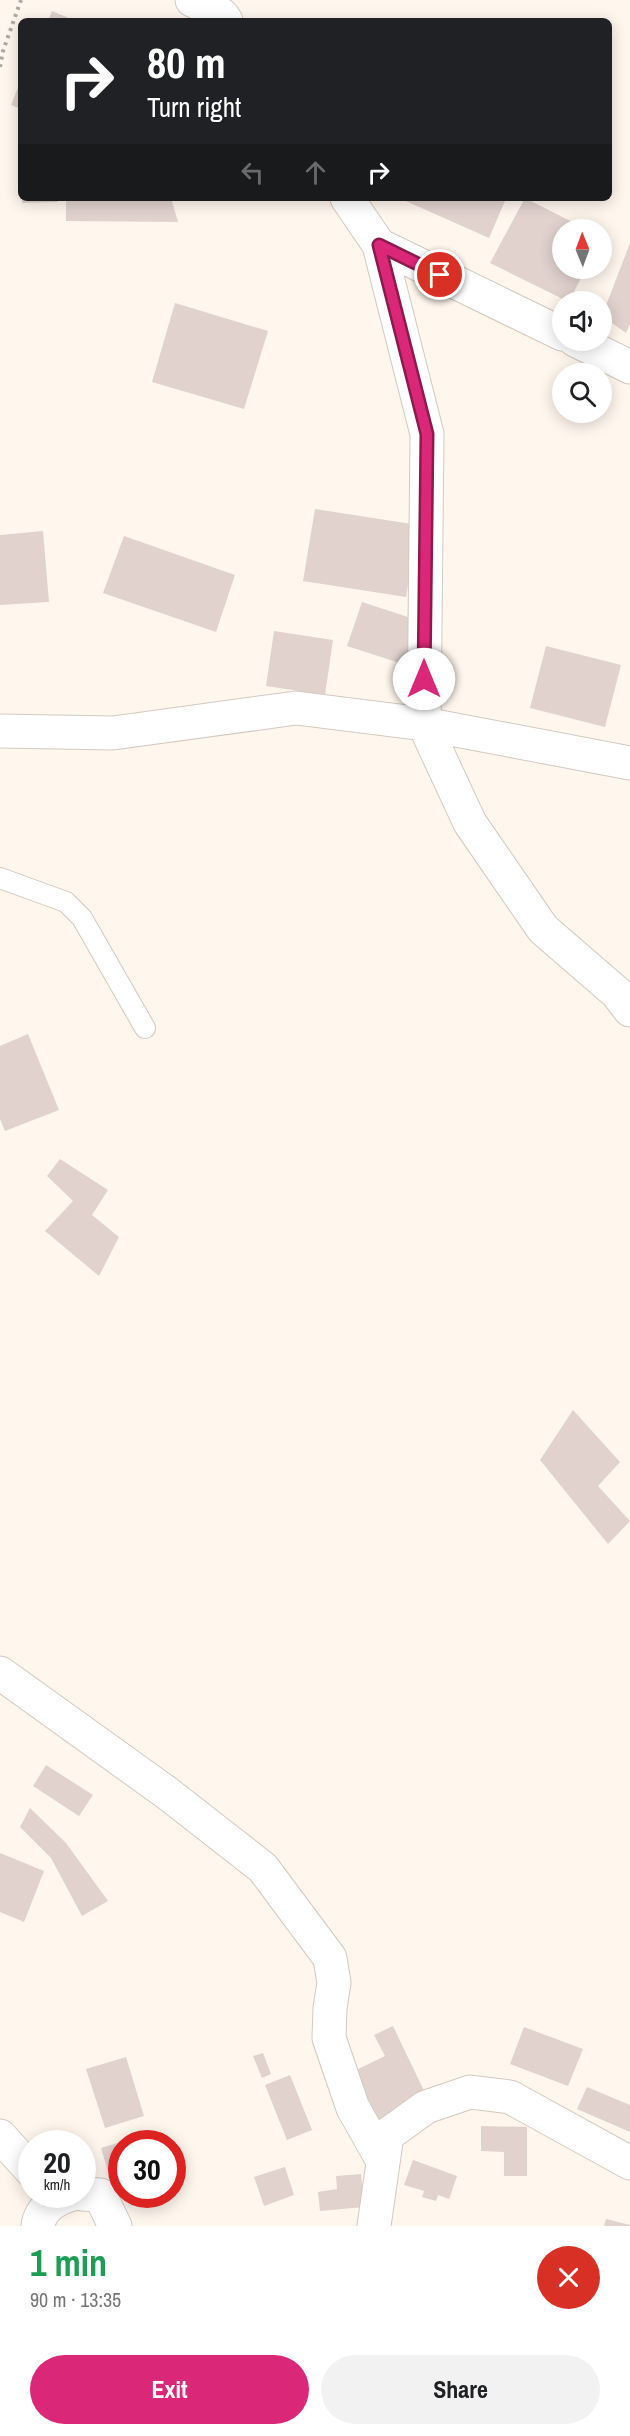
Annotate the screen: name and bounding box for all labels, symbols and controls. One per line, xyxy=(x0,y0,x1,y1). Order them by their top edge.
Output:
text: 80 m xyxy=(147,35,226,91)
icon: right xyxy=(48,42,126,120)
text: Turn right xyxy=(147,89,241,125)
icon: left xyxy=(236,156,269,189)
icon: ahead xyxy=(299,156,332,189)
icon: right xyxy=(362,156,395,189)
north arrow xyxy=(552,219,612,279)
map controls xyxy=(552,219,612,423)
pin xyxy=(414,249,465,300)
icon: arrive xyxy=(423,258,456,291)
button: sound xyxy=(552,291,612,351)
button: search xyxy=(552,363,612,423)
position arrow xyxy=(392,647,456,711)
speed limit sign: 30 xyxy=(108,2130,186,2208)
text: 20 xyxy=(43,2142,71,2182)
text: km/h xyxy=(44,2174,70,2195)
text: 1 min xyxy=(30,2239,107,2287)
button: close xyxy=(537,2246,600,2309)
text: 90 m · 13:35 xyxy=(30,2286,121,2313)
button: Exit xyxy=(30,2355,309,2424)
button: Share xyxy=(321,2355,600,2424)

